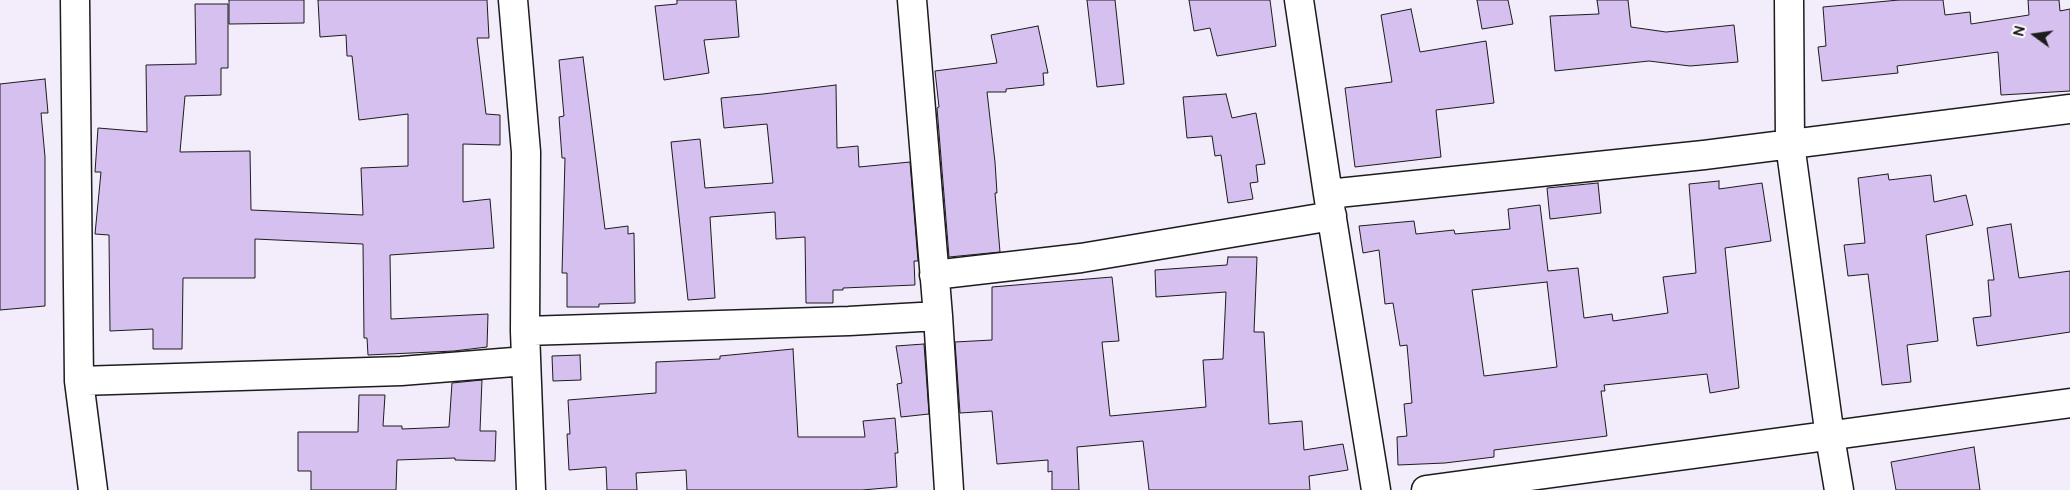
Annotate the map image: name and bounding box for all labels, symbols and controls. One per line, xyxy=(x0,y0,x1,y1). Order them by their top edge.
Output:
north arrow xyxy=(2010,10,2060,60)
text: N xyxy=(2010,24,2029,38)

